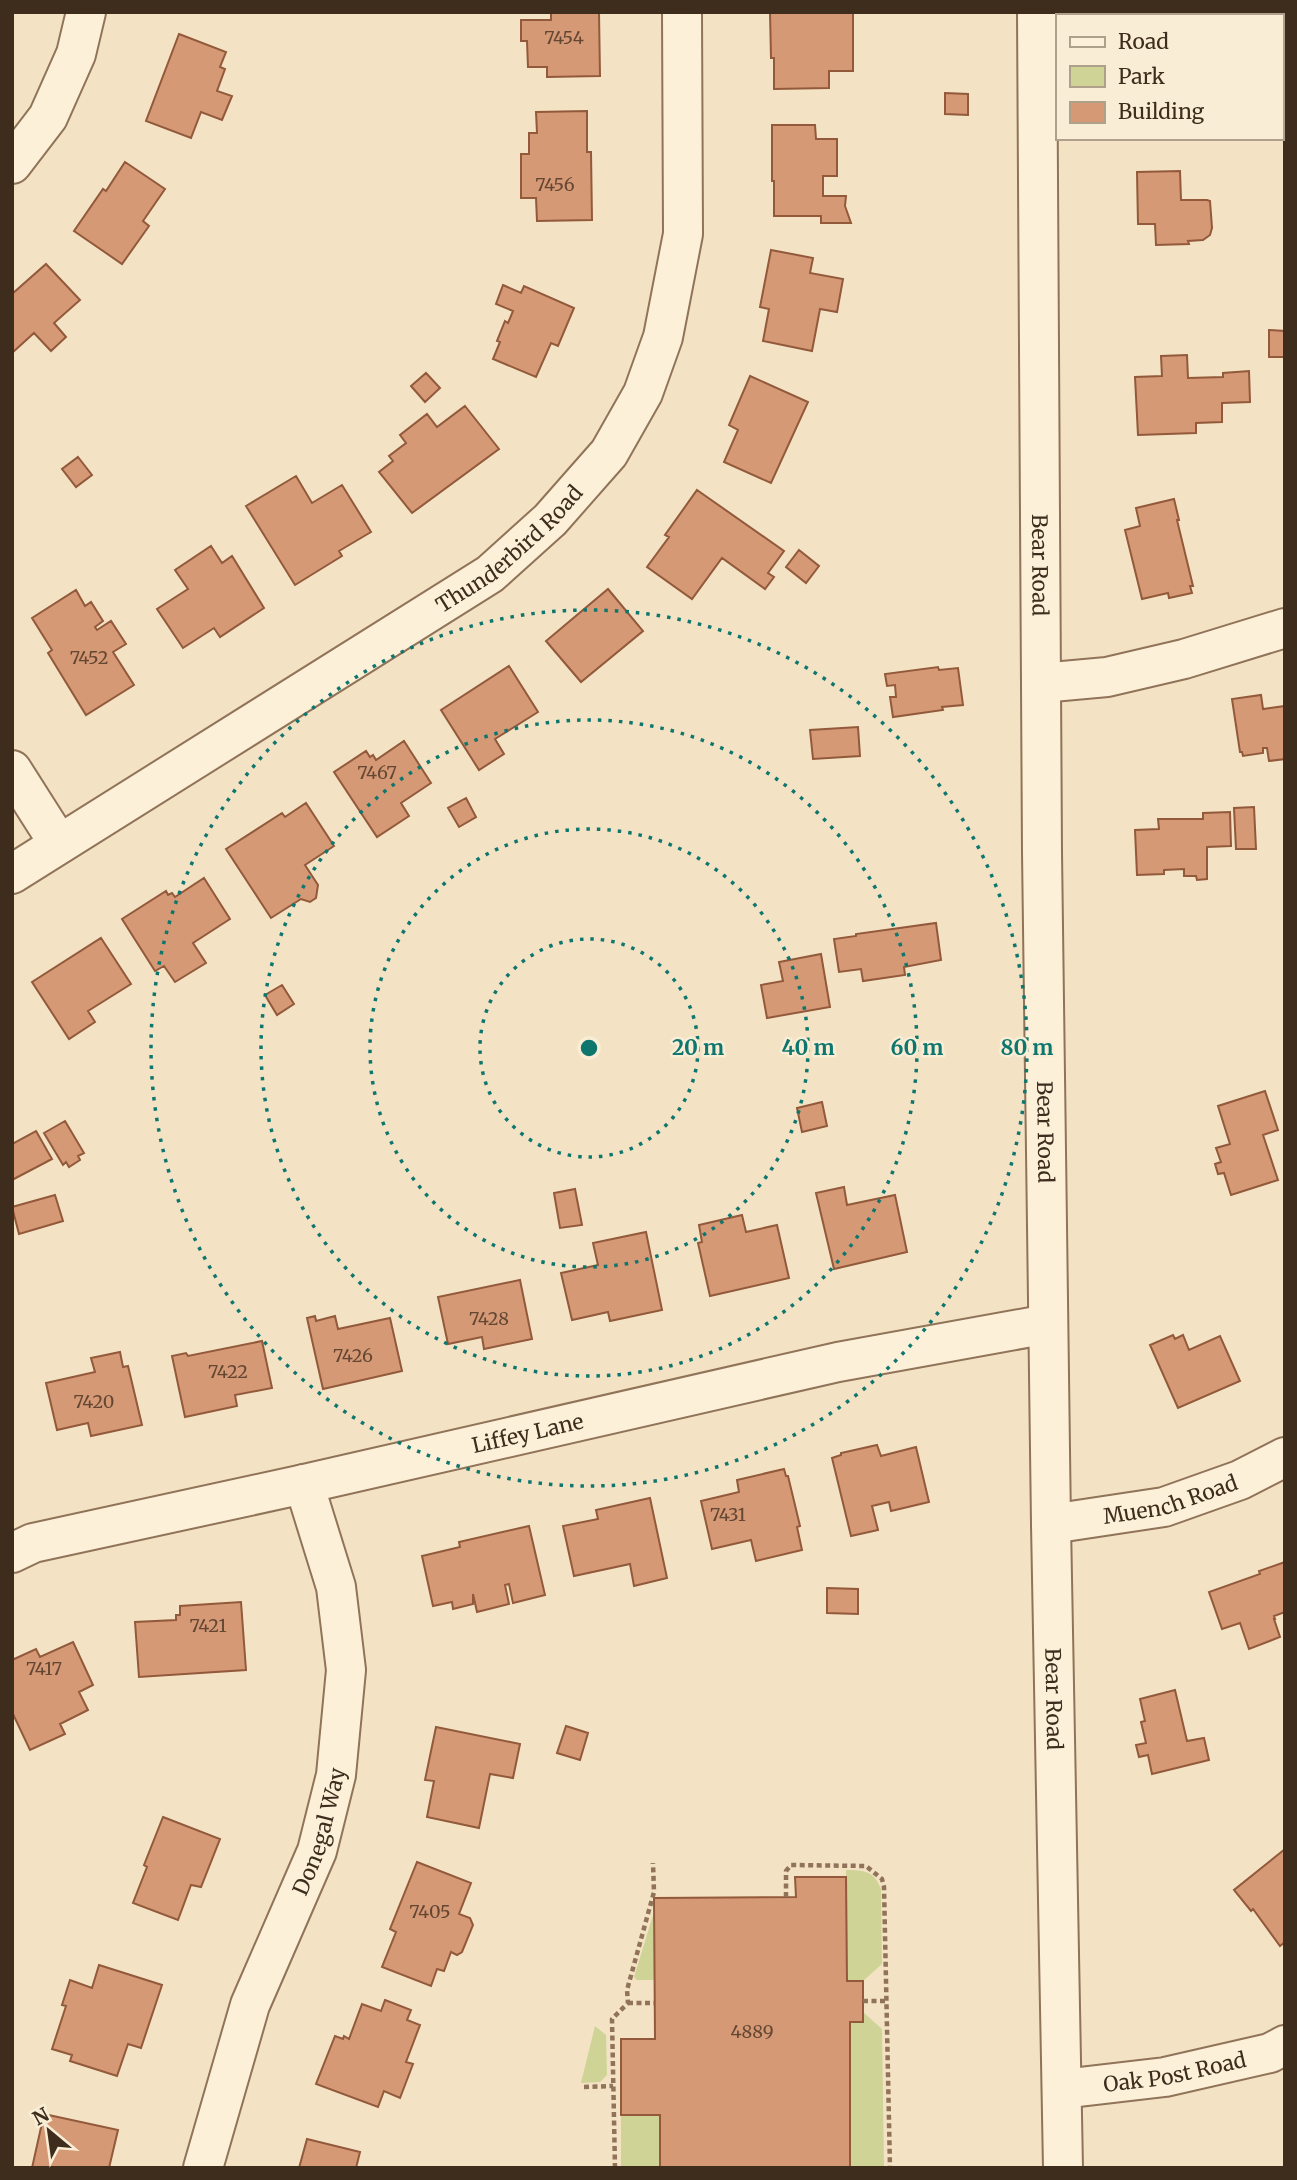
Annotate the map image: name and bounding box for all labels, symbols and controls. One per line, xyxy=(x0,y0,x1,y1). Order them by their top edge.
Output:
legend xyxy=(1056,14,1283,140)
house number: 7454 xyxy=(544,26,584,49)
text: Road xyxy=(1118,28,1169,55)
text: Park xyxy=(1118,63,1165,90)
text: Building xyxy=(1118,98,1205,125)
house number: 7456 xyxy=(535,173,575,196)
street label: Thunderbird Road xyxy=(431,479,588,618)
street label: Bear Road xyxy=(1026,514,1054,617)
house number: 7452 xyxy=(70,646,108,669)
house number: 7467 xyxy=(357,761,397,784)
text: 20 m xyxy=(672,1034,724,1061)
text: 40 m xyxy=(781,1034,835,1061)
text: 60 m xyxy=(891,1034,943,1061)
text: 80 m xyxy=(1001,1034,1053,1061)
centre of rings xyxy=(577,1036,601,1060)
street label: Bear Road xyxy=(1032,1081,1060,1184)
house number: 7428 xyxy=(469,1307,509,1330)
house number: 7426 xyxy=(333,1344,373,1367)
house number: 7422 xyxy=(208,1360,248,1383)
house number: 7420 xyxy=(74,1390,114,1413)
street label: Liffey Lane xyxy=(469,1407,586,1459)
street label: Muench Road xyxy=(1101,1468,1241,1529)
house number: 7431 xyxy=(710,1503,746,1526)
house number: 7421 xyxy=(189,1614,227,1637)
street label: Bear Road xyxy=(1040,1648,1069,1751)
house number: 7417 xyxy=(26,1657,62,1680)
street label: Donegal Way xyxy=(286,1766,350,1899)
house number: 7405 xyxy=(409,1900,451,1923)
house number: 4889 xyxy=(730,2020,774,2043)
street label: Oak Post Road xyxy=(1102,2045,1249,2098)
north arrow xyxy=(14,2096,84,2166)
text: N xyxy=(28,2102,53,2130)

